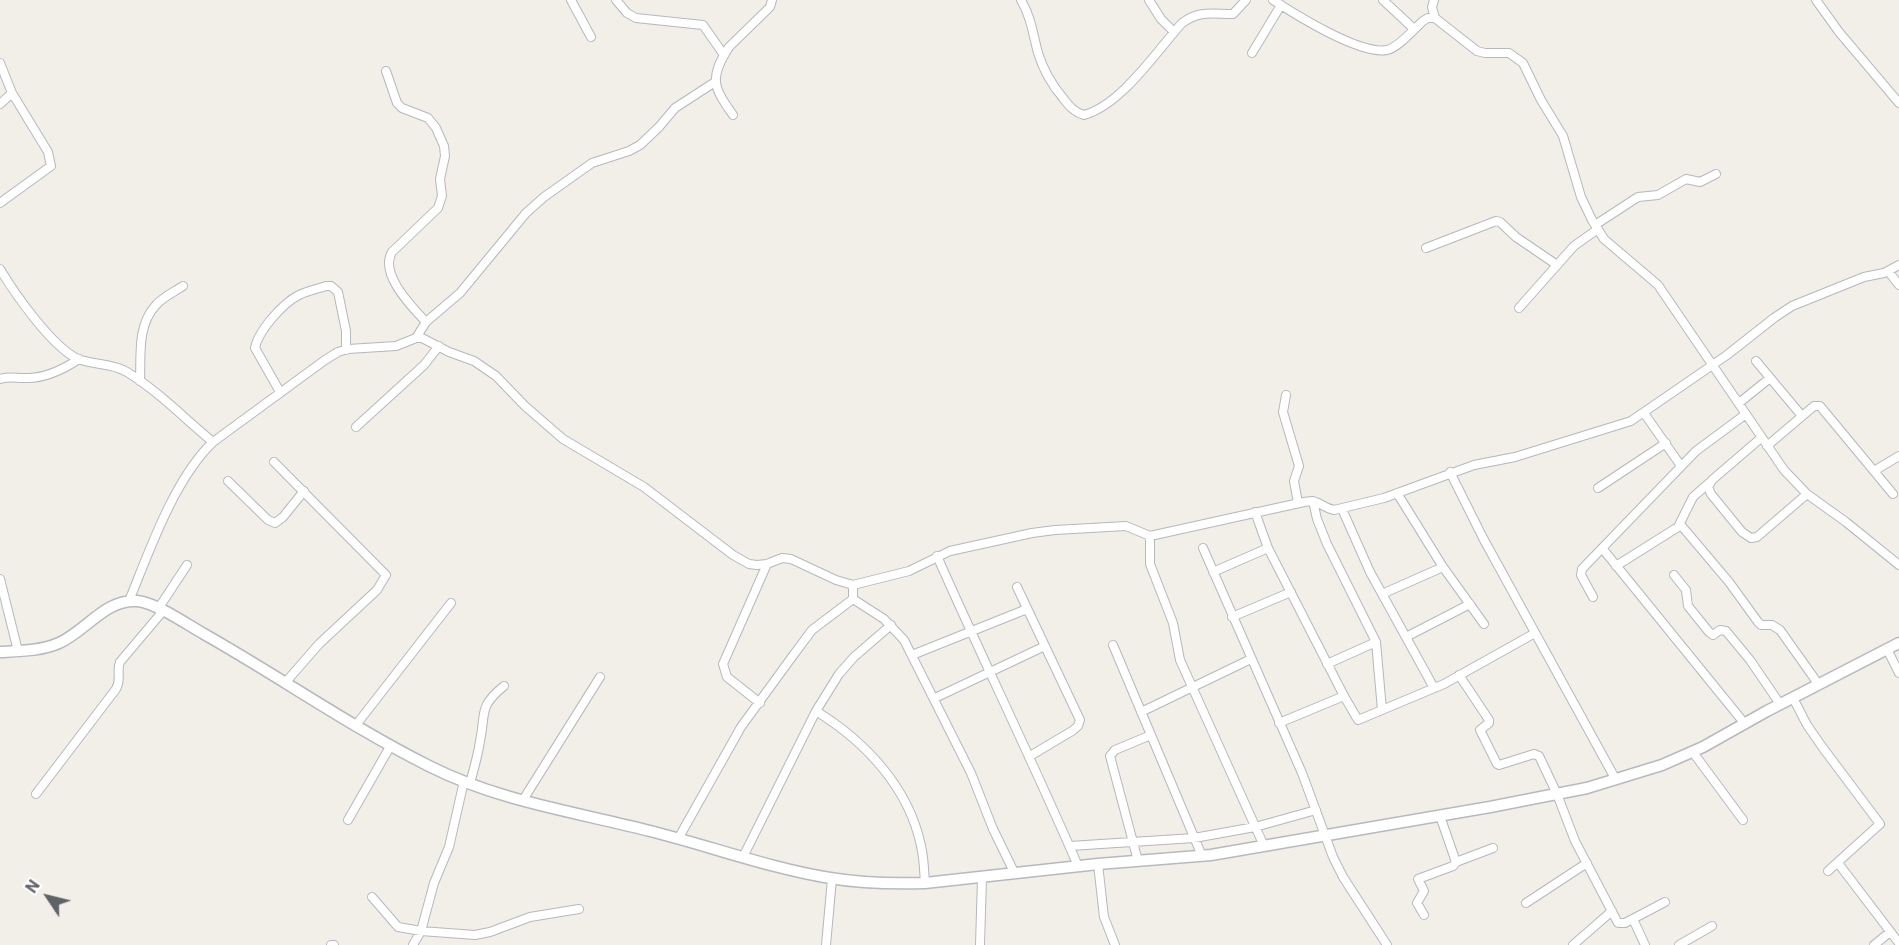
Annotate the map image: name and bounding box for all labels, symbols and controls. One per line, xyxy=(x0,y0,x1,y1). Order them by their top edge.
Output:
north arrow xyxy=(18,867,78,927)
text: N xyxy=(22,876,44,896)

